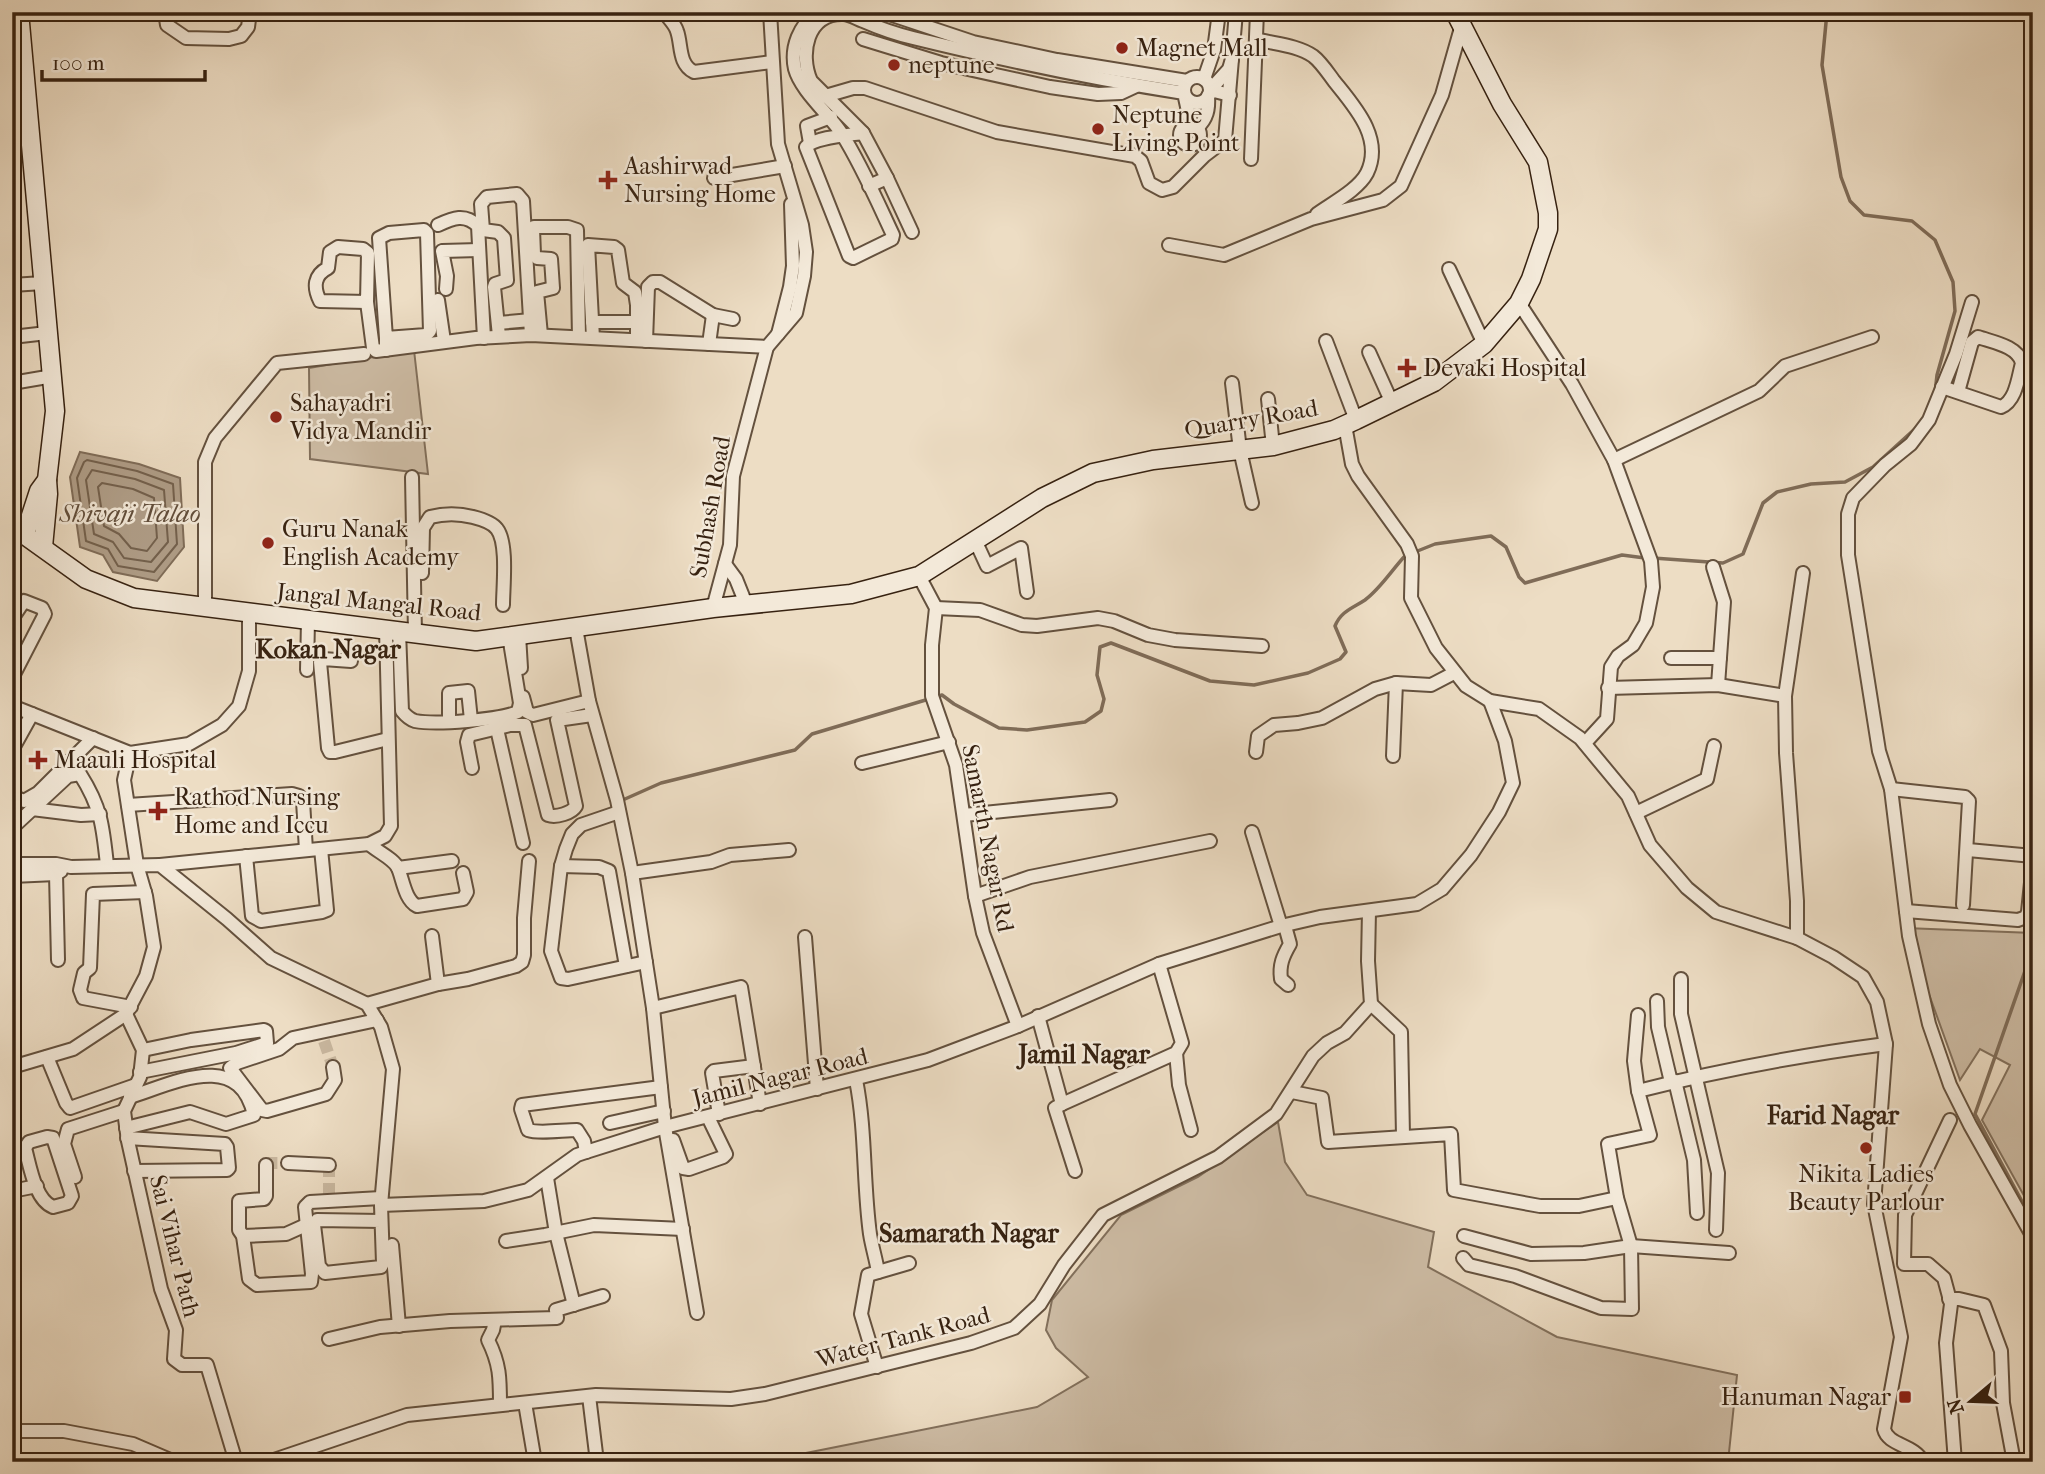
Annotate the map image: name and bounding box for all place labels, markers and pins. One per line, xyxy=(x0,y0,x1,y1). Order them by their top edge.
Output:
place label: Magnet Mall xyxy=(1136,34,1268,62)
marker: Magnet Mall xyxy=(1114,40,1130,56)
place label: neptune xyxy=(908,51,995,79)
marker: neptune xyxy=(886,57,902,73)
place label: Neptune Living Point xyxy=(1112,101,1240,157)
marker: Neptune Living Point xyxy=(1090,121,1106,137)
place label: Aashirwad Nursing Home xyxy=(623,152,776,208)
marker: Aashirwad Nursing Home xyxy=(598,170,618,190)
place label: Devaki Hospital xyxy=(1423,354,1587,382)
marker: Devaki Hospital xyxy=(1397,358,1417,378)
place label: Sahayadri Vidya Mandir xyxy=(289,389,432,445)
marker: Sahayadri Vidya Mandir xyxy=(268,409,284,425)
place label: Guru Nanak English Academy xyxy=(282,515,460,571)
marker: Guru Nanak English Academy xyxy=(260,535,276,551)
place label: Maauli Hospital xyxy=(54,746,217,774)
marker: Maauli Hospital xyxy=(28,750,48,770)
place label: Rathod Nursing Home and Iccu xyxy=(174,783,341,839)
marker: Rathod Nursing Home and Iccu xyxy=(148,801,168,821)
marker: Nikita Ladies Beauty Parlour xyxy=(1858,1140,1874,1156)
place label: Nikita Ladies Beauty Parlour xyxy=(1788,1160,1945,1216)
place label: Hanuman Nagar xyxy=(1721,1383,1892,1411)
marker: Hanuman Nagar xyxy=(1897,1389,1913,1405)

